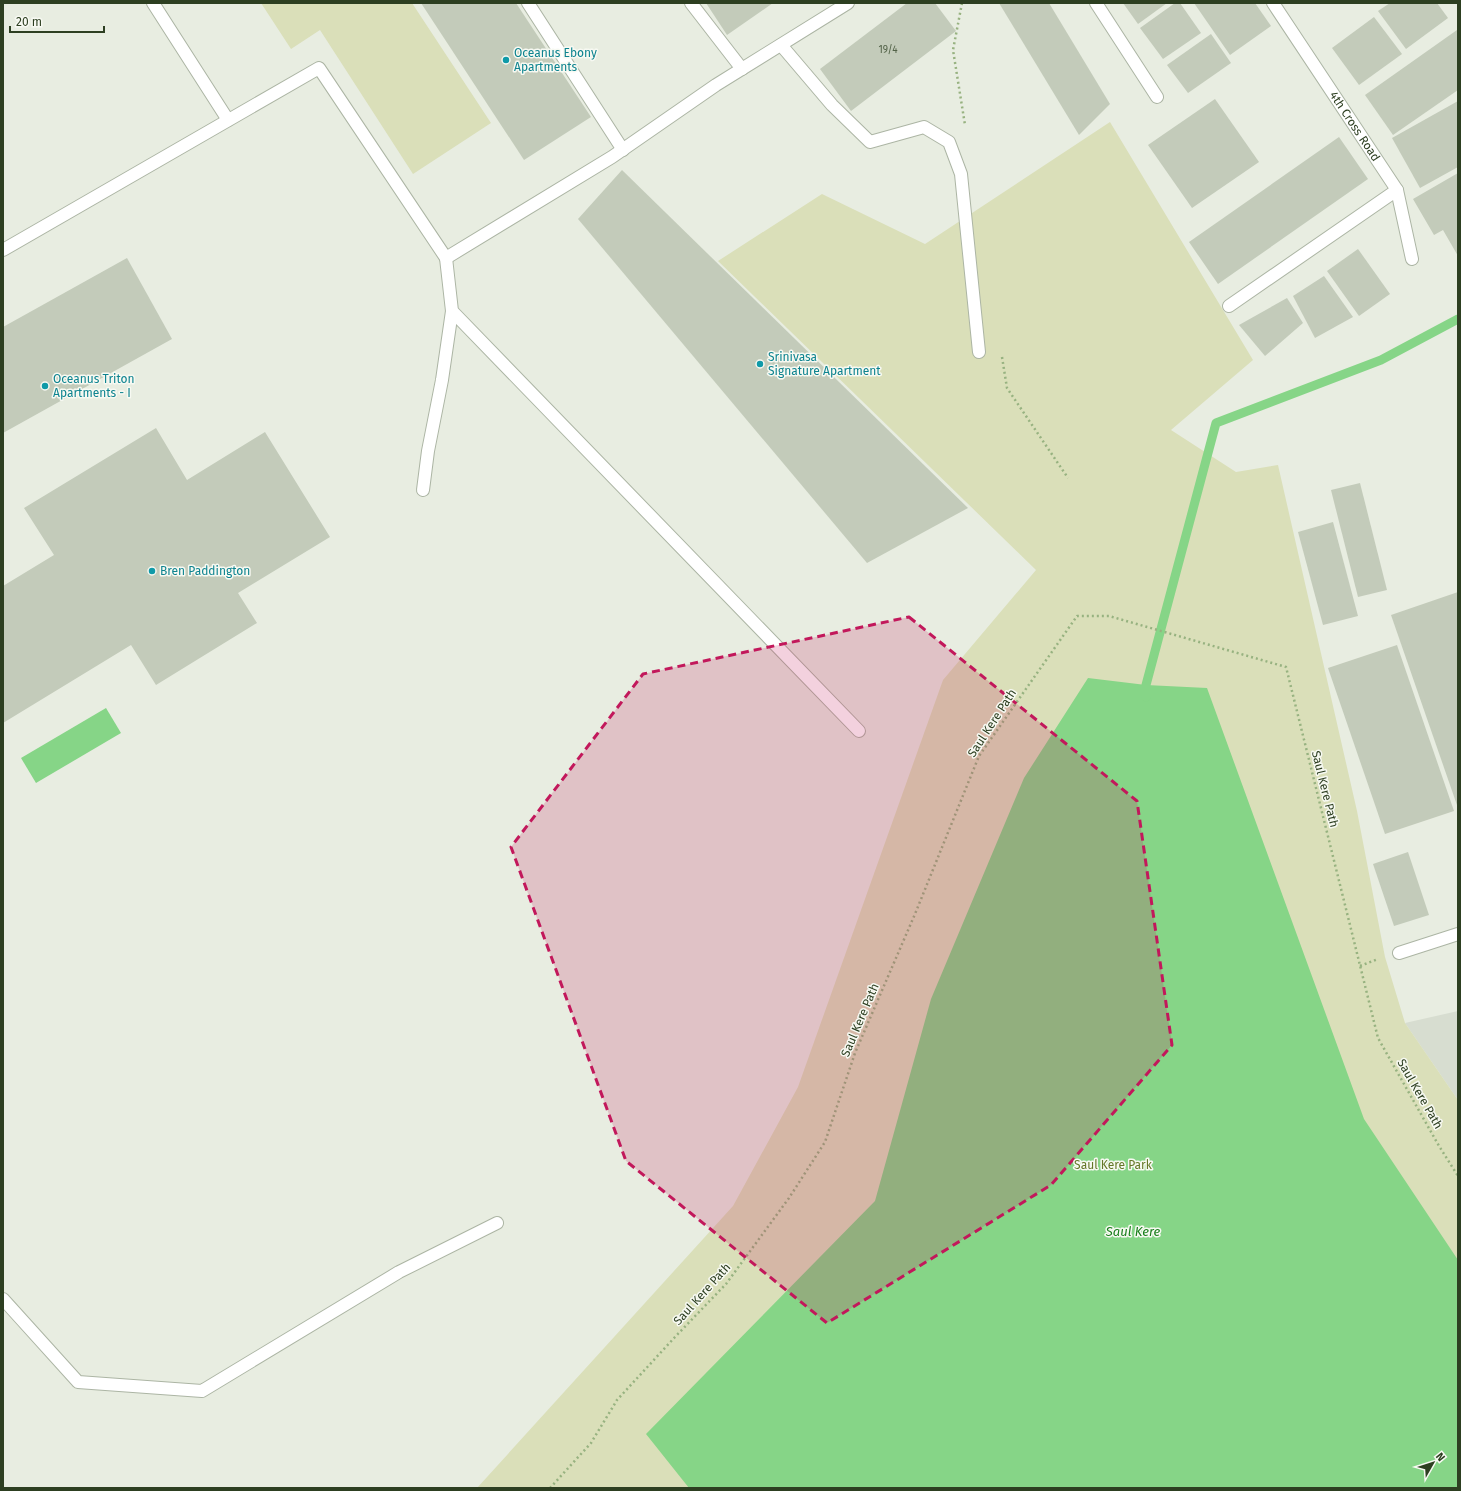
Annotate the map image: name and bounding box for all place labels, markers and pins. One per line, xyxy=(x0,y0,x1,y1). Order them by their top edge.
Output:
place label: Oceanus Ebony Apartments xyxy=(514,46,597,74)
marker: Oceanus Ebony Apartments xyxy=(501,55,511,65)
place label: Srinivasa Signature Apartment xyxy=(768,350,881,378)
marker: Srinivasa Signature Apartment xyxy=(755,359,765,369)
place label: Oceanus Triton Apartments - I xyxy=(53,372,135,400)
marker: Oceanus Triton Apartments - I xyxy=(40,381,50,391)
place label: Bren Paddington xyxy=(160,564,250,578)
marker: Bren Paddington xyxy=(147,566,157,576)

